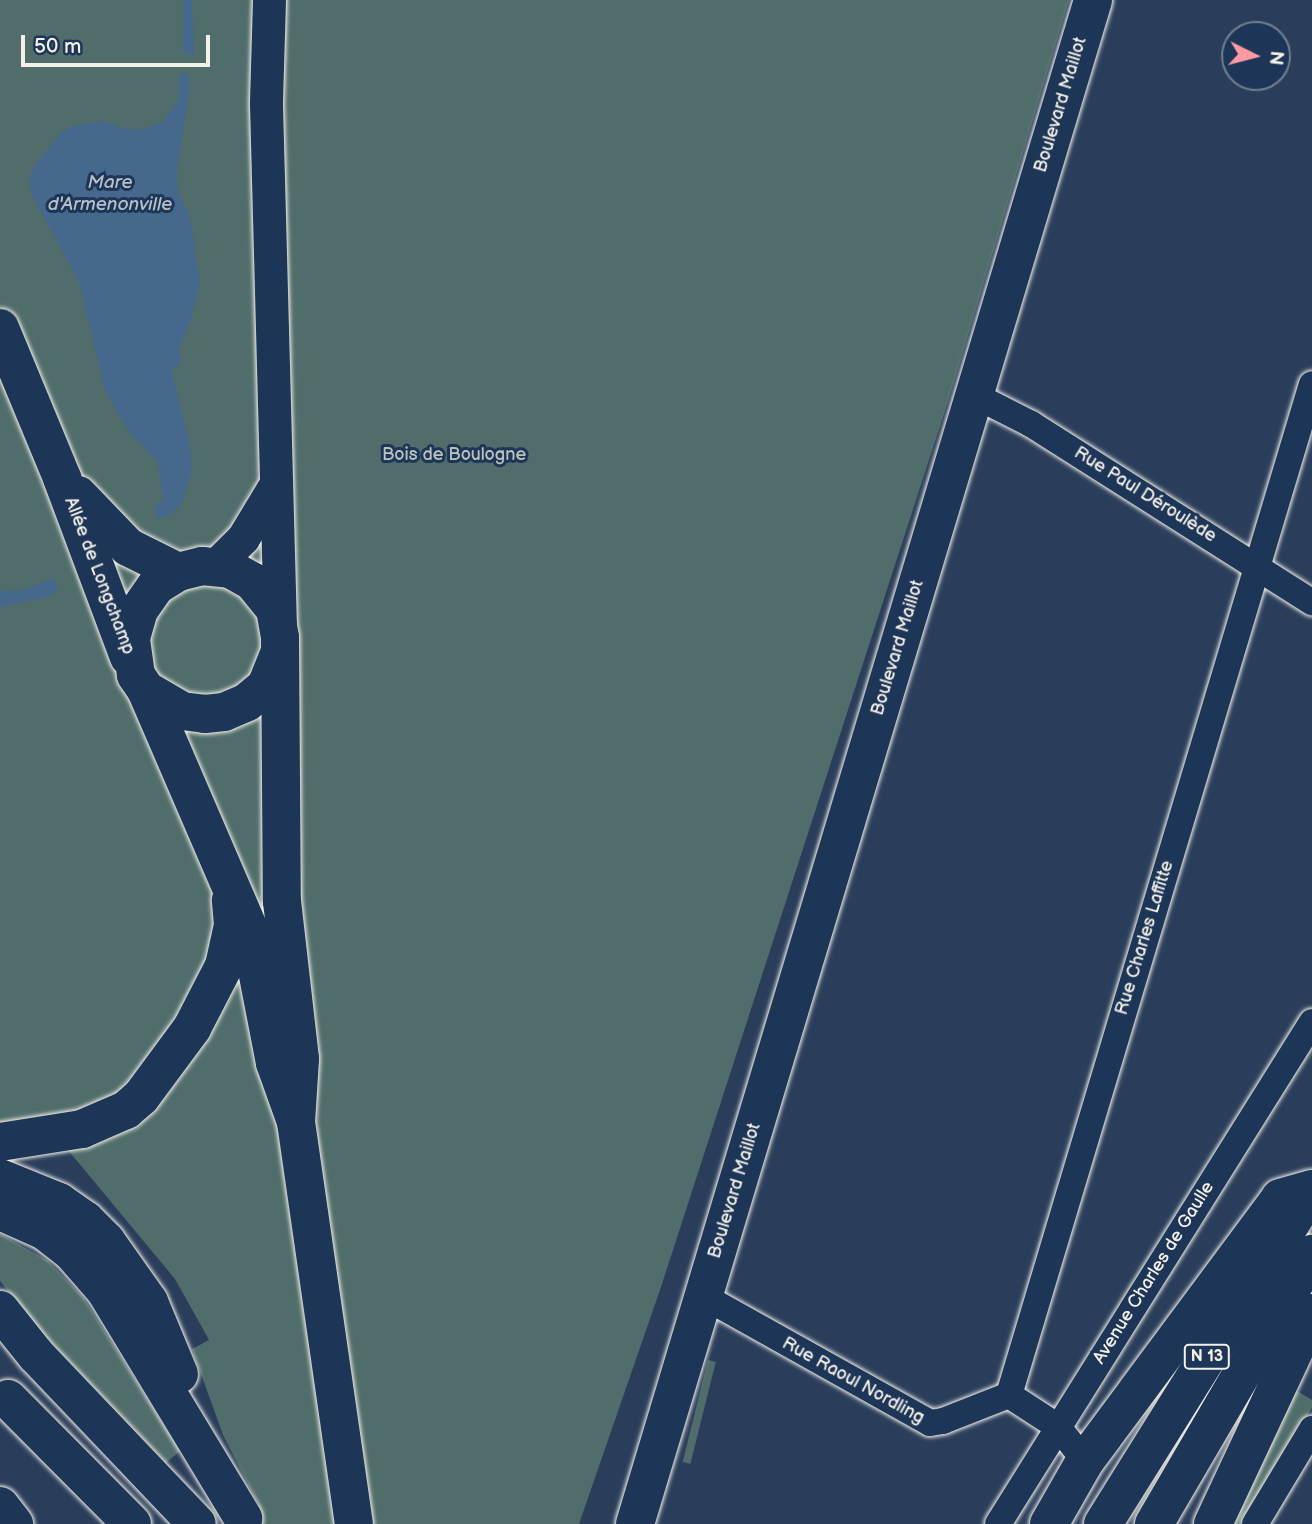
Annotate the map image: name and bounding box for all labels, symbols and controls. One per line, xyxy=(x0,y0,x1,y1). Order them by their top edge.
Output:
scale bar xyxy=(24,21,214,65)
north arrow xyxy=(1221,21,1291,91)
text: 50 m xyxy=(34,34,81,59)
street label: Boulevard Maillot xyxy=(1030,35,1092,175)
text: N xyxy=(1263,50,1288,66)
water label: Mare d'Armenonville xyxy=(48,172,172,216)
street label: Rue Paul Déroulède xyxy=(1070,442,1220,548)
park label: Bois de Boulogne xyxy=(382,444,526,466)
street label: Allée de Longchamp xyxy=(59,494,139,658)
street label: Boulevard Maillot xyxy=(867,578,929,718)
street label: Rue Charles Laffitte xyxy=(1111,858,1179,1018)
street label: Boulevard Maillot xyxy=(704,1121,766,1261)
street label: Avenue Charles de Gaulle xyxy=(1089,1178,1219,1368)
street label: Rue Raoul Nordling xyxy=(778,1333,928,1429)
road number: N 13 xyxy=(1182,1344,1232,1370)

